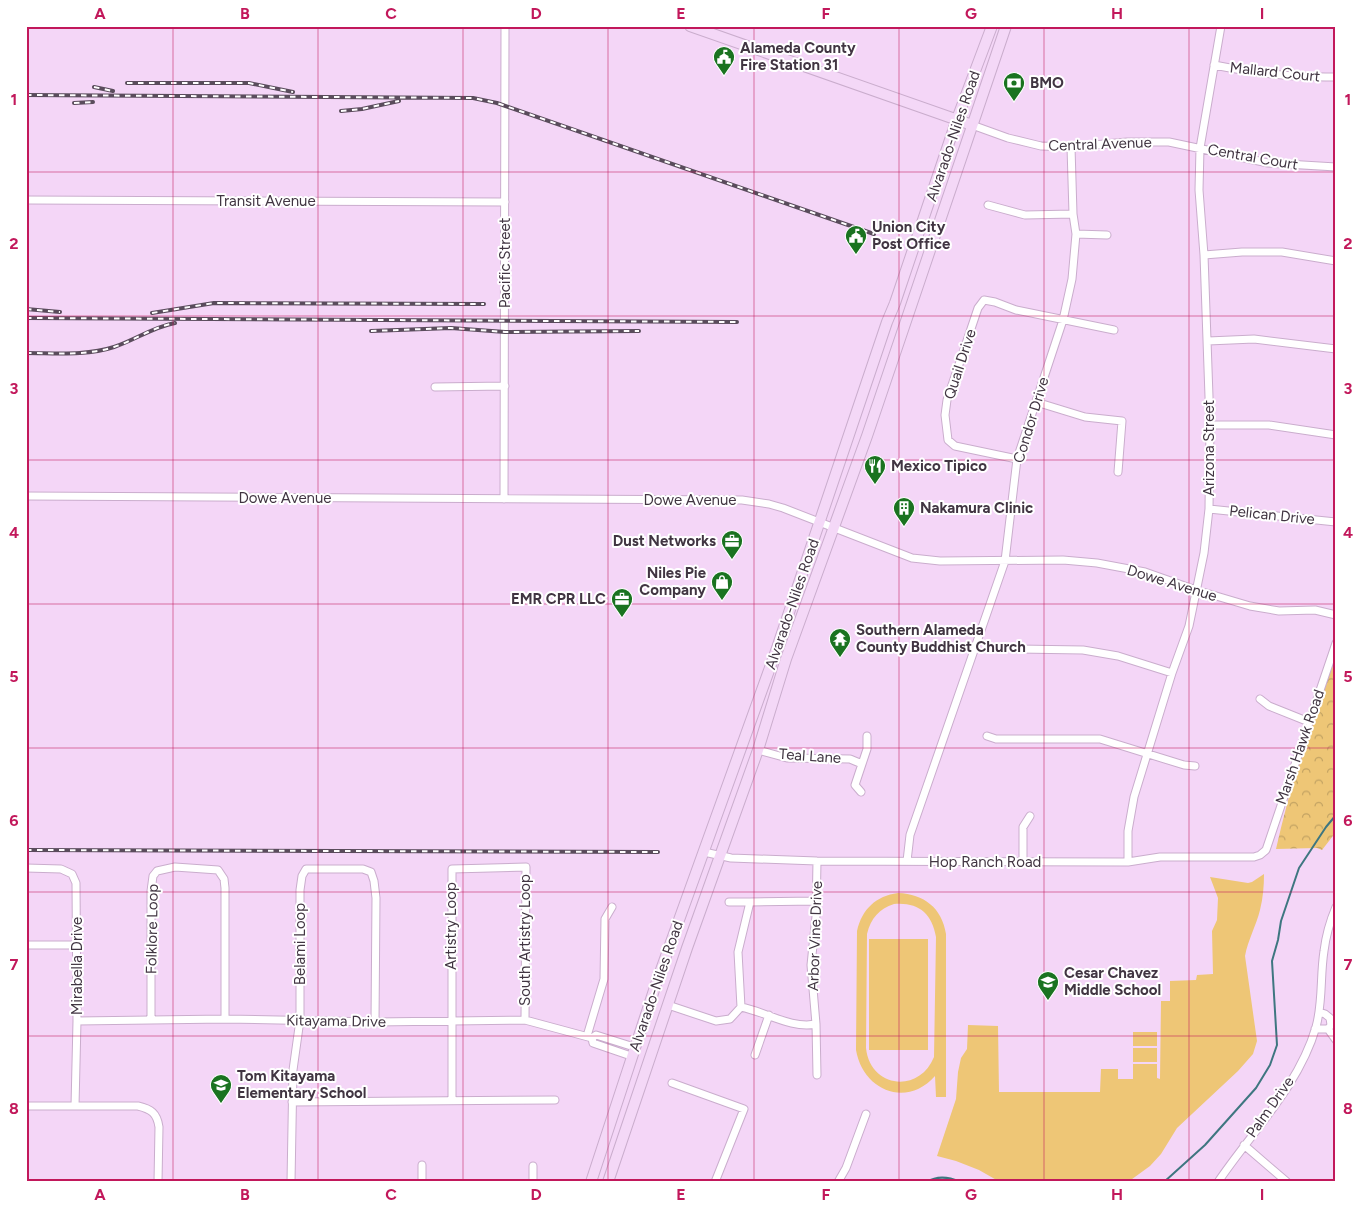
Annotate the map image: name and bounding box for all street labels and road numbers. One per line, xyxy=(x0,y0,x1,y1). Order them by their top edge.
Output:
street label: Mallard Court xyxy=(1229,58,1321,86)
street label: Alvarado-Niles Road xyxy=(922,68,984,204)
street label: Central Avenue xyxy=(1048,133,1152,155)
street label: Central Court xyxy=(1206,140,1300,174)
street label: Transit Avenue xyxy=(216,192,316,210)
street label: Pacific Street xyxy=(496,217,514,308)
street label: Quail Drive xyxy=(940,327,980,401)
street label: Condor Drive xyxy=(1009,375,1053,465)
street label: Arizona Street xyxy=(1200,399,1218,496)
street label: Dowe Avenue xyxy=(238,489,332,507)
street label: Dowe Avenue xyxy=(643,491,737,509)
street label: Pelican Drive xyxy=(1228,502,1316,528)
street label: Alvarado-Niles Road xyxy=(761,536,823,672)
street label: Dowe Avenue xyxy=(1125,561,1219,605)
street label: Marsh Hawk Road xyxy=(1272,687,1328,807)
street label: Teal Lane xyxy=(778,745,842,767)
street label: Hop Ranch Road xyxy=(929,853,1041,871)
street label: South Artistry Loop xyxy=(516,874,534,1006)
street label: Arbor Vine Drive xyxy=(804,881,826,991)
street label: Artistry Loop xyxy=(442,882,460,970)
street label: Folklore Loop xyxy=(142,884,162,974)
street label: Belami Loop xyxy=(291,903,309,985)
street label: Mirabella Drive xyxy=(68,917,86,1015)
street label: Alvarado-Niles Road xyxy=(625,918,687,1054)
street label: Kitayama Drive xyxy=(286,1011,386,1031)
street label: Palm Drive xyxy=(1242,1073,1298,1141)

